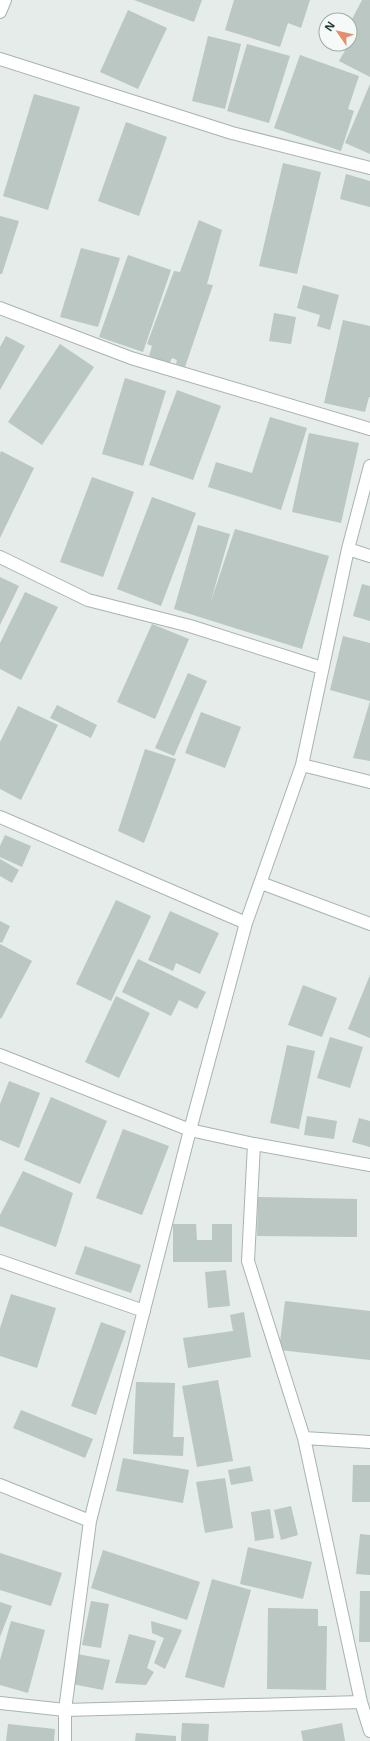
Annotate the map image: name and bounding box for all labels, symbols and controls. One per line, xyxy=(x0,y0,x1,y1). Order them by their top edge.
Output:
north arrow xyxy=(318,12,358,52)
text: N xyxy=(321,18,338,34)

